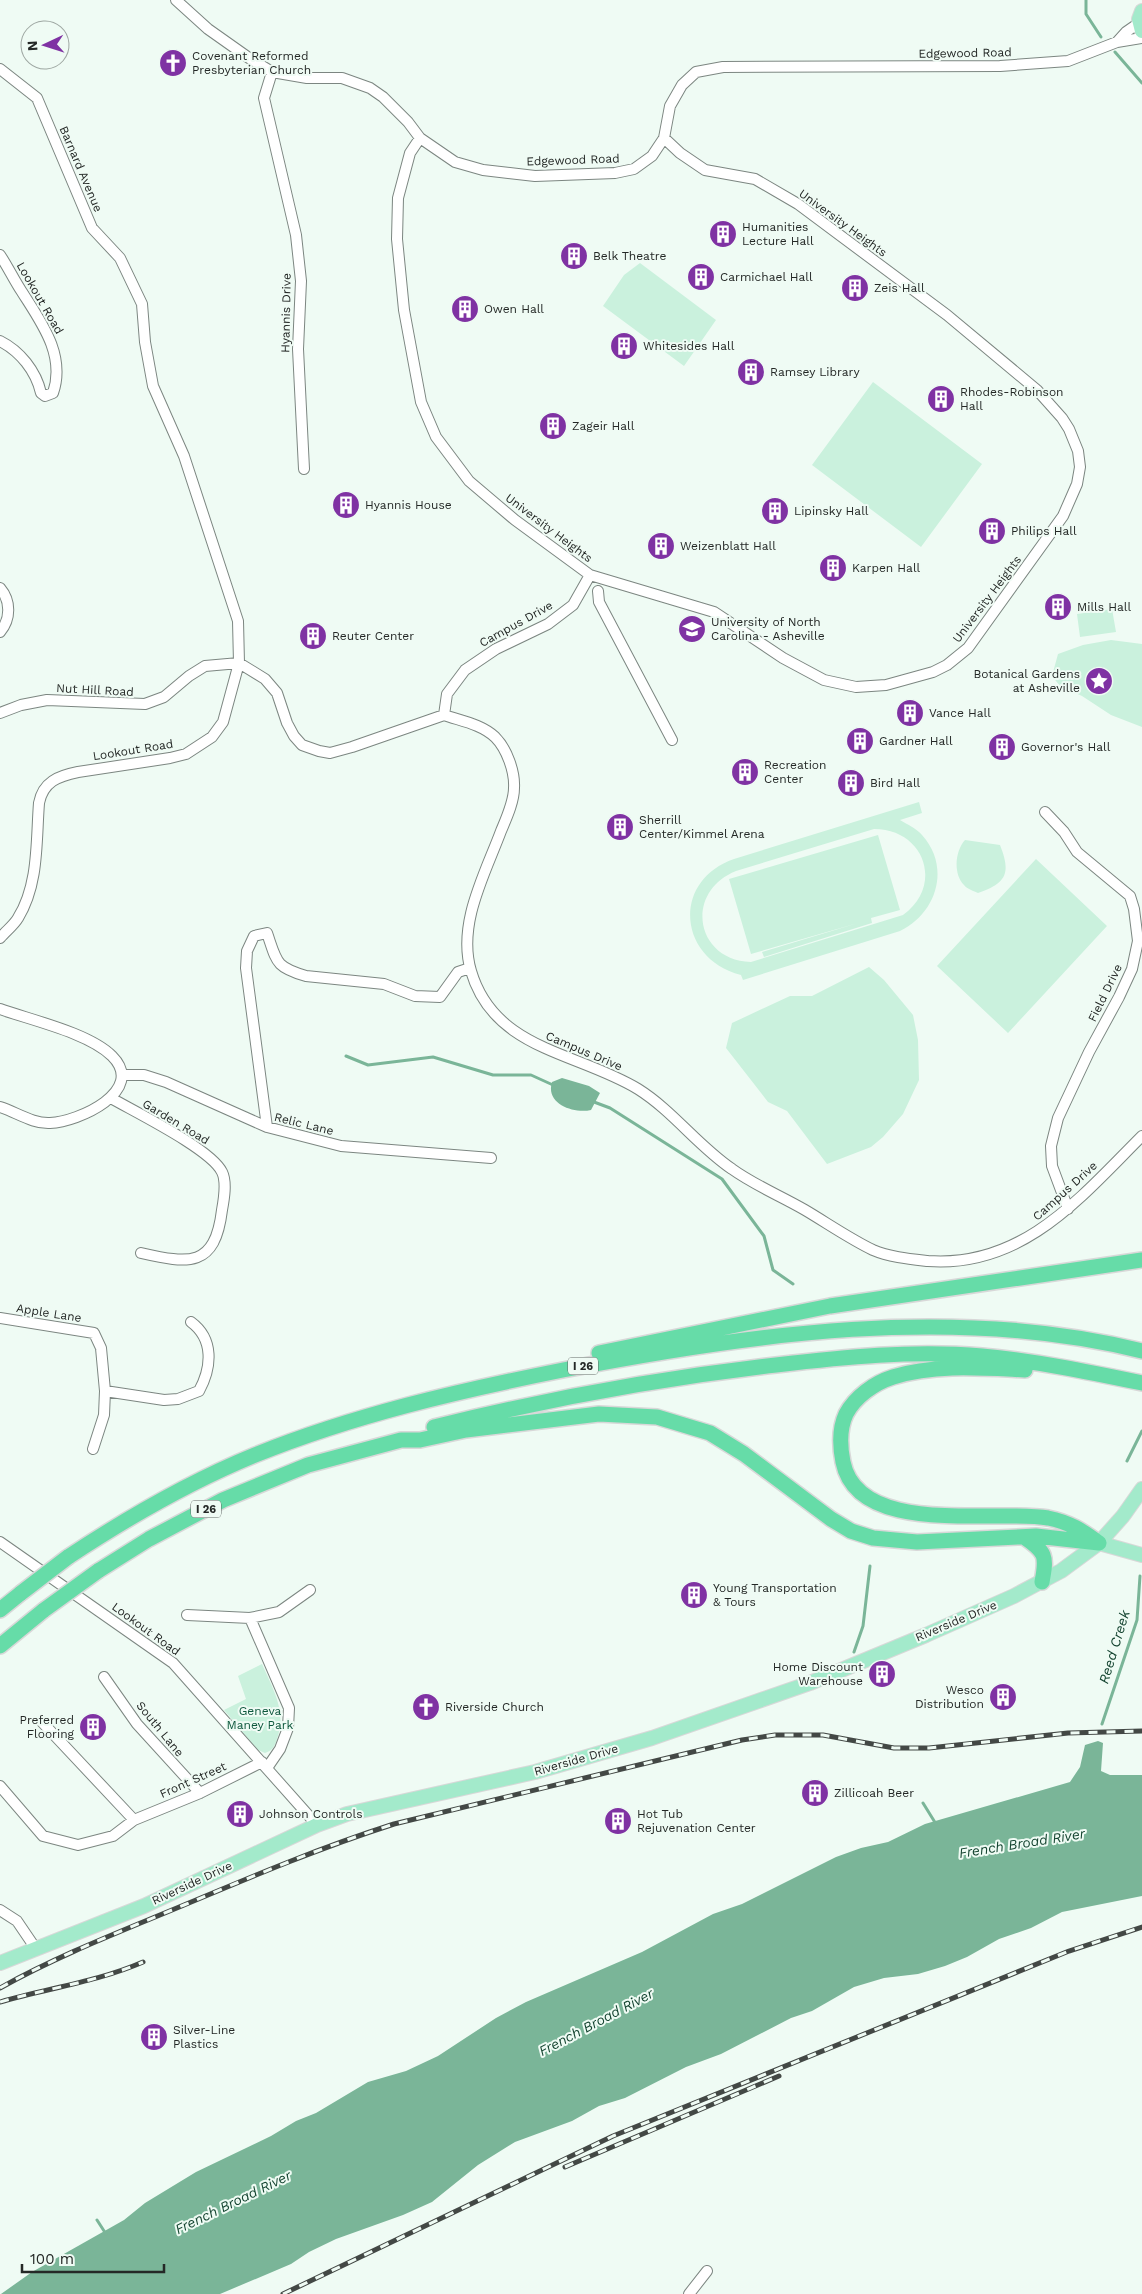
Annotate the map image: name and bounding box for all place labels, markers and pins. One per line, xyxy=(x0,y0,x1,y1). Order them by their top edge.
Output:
church icon: Covenant Reformed Presbyterian Church xyxy=(158,48,188,78)
place label: Covenant Reformed Presbyterian Church xyxy=(192,49,311,77)
building icon: Humanities Lecture Hall xyxy=(708,219,738,249)
place label: Humanities Lecture Hall xyxy=(742,220,814,248)
building icon: Belk Theatre xyxy=(559,241,589,271)
place label: Belk Theatre xyxy=(593,249,666,263)
building icon: Carmichael Hall xyxy=(686,262,716,292)
place label: Carmichael Hall xyxy=(720,270,813,284)
building icon: Zeis Hall xyxy=(840,273,870,303)
place label: Zeis Hall xyxy=(874,281,925,295)
building icon: Owen Hall xyxy=(450,294,480,324)
place label: Owen Hall xyxy=(484,302,544,316)
building icon: Whitesides Hall xyxy=(609,331,639,361)
place label: Whitesides Hall xyxy=(643,339,735,353)
building icon: Ramsey Library xyxy=(736,357,766,387)
place label: Ramsey Library xyxy=(770,365,860,379)
building icon: Rhodes-Robinson Hall xyxy=(926,384,956,414)
place label: Rhodes-Robinson Hall xyxy=(960,385,1064,413)
building icon: Zageir Hall xyxy=(538,411,568,441)
place label: Zageir Hall xyxy=(572,419,635,433)
building icon: Hyannis House xyxy=(331,490,361,520)
building icon: Lipinsky Hall xyxy=(760,496,790,526)
place label: Hyannis House xyxy=(365,498,452,512)
place label: Lipinsky Hall xyxy=(794,504,869,518)
building icon: Philips Hall xyxy=(977,516,1007,546)
place label: Philips Hall xyxy=(1011,524,1077,538)
building icon: Weizenblatt Hall xyxy=(646,531,676,561)
place label: Weizenblatt Hall xyxy=(680,539,776,553)
building icon: Karpen Hall xyxy=(818,553,848,583)
place label: Karpen Hall xyxy=(852,561,921,575)
building icon: Mills Hall xyxy=(1043,592,1073,622)
place label: Mills Hall xyxy=(1077,600,1131,614)
school or university icon: University of North Carolina - Asheville xyxy=(677,614,707,644)
place label: University of North Carolina - Asheville xyxy=(711,615,825,643)
building icon: Reuter Center xyxy=(298,621,328,651)
place label: Reuter Center xyxy=(332,629,414,643)
place icon: Botanical Gardens at Asheville xyxy=(1084,666,1114,696)
place label: Botanical Gardens at Asheville xyxy=(973,667,1080,695)
building icon: Vance Hall xyxy=(895,698,925,728)
place label: Vance Hall xyxy=(929,706,991,720)
building icon: Gardner Hall xyxy=(845,726,875,756)
building icon: Governor's Hall xyxy=(987,732,1017,762)
place label: Gardner Hall xyxy=(879,734,953,748)
place label: Governor's Hall xyxy=(1021,740,1111,754)
building icon: Recreation Center xyxy=(730,757,760,787)
place label: Recreation Center xyxy=(764,758,826,786)
building icon: Bird Hall xyxy=(836,768,866,798)
place label: Bird Hall xyxy=(870,776,921,790)
building icon: Sherrill Center/Kimmel Arena xyxy=(605,812,635,842)
place label: Sherrill Center/Kimmel Arena xyxy=(639,813,765,841)
building icon: Young Transportation & Tours xyxy=(679,1580,709,1610)
place label: Young Transportation & Tours xyxy=(713,1581,837,1609)
building icon: Home Discount Warehouse xyxy=(867,1659,897,1689)
place label: Home Discount Warehouse xyxy=(773,1660,863,1688)
building icon: Wesco Distribution xyxy=(988,1682,1018,1712)
place label: Wesco Distribution xyxy=(915,1683,984,1711)
church icon: Riverside Church xyxy=(411,1692,441,1722)
place label: Riverside Church xyxy=(445,1700,544,1714)
building icon: Preferred Flooring xyxy=(78,1712,108,1742)
place label: Preferred Flooring xyxy=(20,1713,75,1741)
building icon: Zillicoah Beer xyxy=(800,1778,830,1808)
place label: Zillicoah Beer xyxy=(834,1786,914,1800)
building icon: Johnson Controls xyxy=(225,1799,255,1829)
building icon: Hot Tub Rejuvenation Center xyxy=(603,1806,633,1836)
place label: Johnson Controls xyxy=(259,1807,363,1821)
place label: Hot Tub Rejuvenation Center xyxy=(637,1807,756,1835)
building icon: Silver-Line Plastics xyxy=(139,2022,169,2052)
place label: Silver-Line Plastics xyxy=(173,2023,235,2051)

